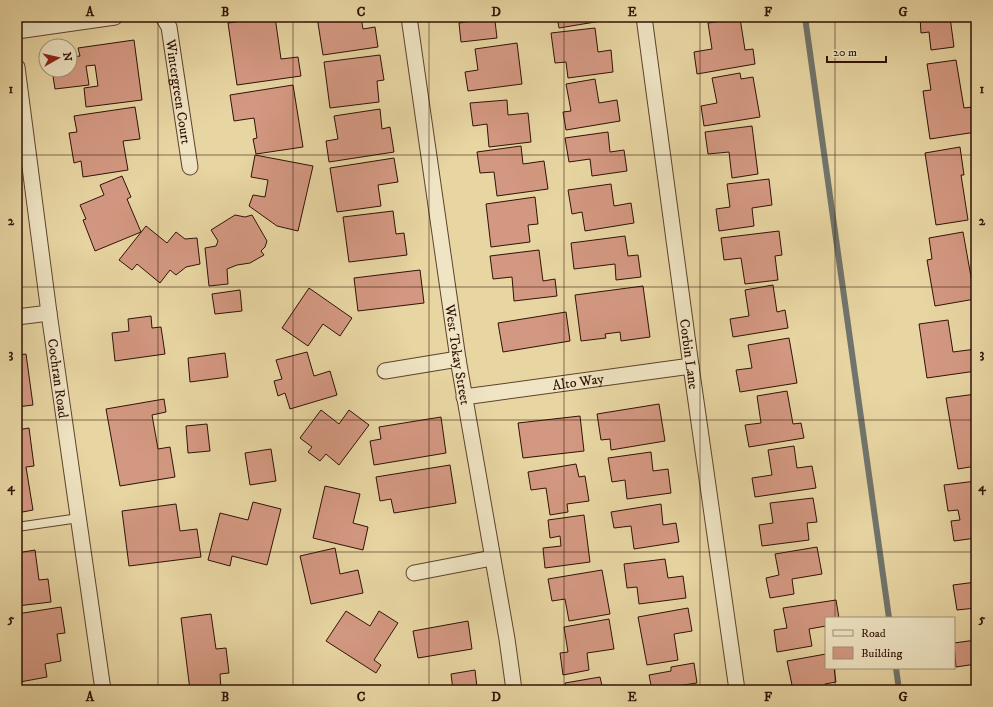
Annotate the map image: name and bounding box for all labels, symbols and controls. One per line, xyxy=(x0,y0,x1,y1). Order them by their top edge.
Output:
text: A xyxy=(85,4,95,20)
text: B xyxy=(221,4,229,20)
text: C xyxy=(357,4,366,20)
text: D xyxy=(491,4,501,20)
text: E xyxy=(627,4,637,20)
text: F xyxy=(764,4,773,20)
text: G xyxy=(898,4,908,20)
street label: Wintergreen Court xyxy=(161,37,195,146)
north arrow xyxy=(38,38,78,78)
scale bar xyxy=(827,38,886,64)
text: 20 m xyxy=(833,45,857,60)
text: N xyxy=(59,51,74,62)
text: 1 xyxy=(9,81,14,97)
text: 1 xyxy=(980,81,985,97)
text: 2 xyxy=(8,213,15,229)
text: 2 xyxy=(979,213,986,229)
street label: West Tokay Street xyxy=(440,302,474,407)
street label: Corbin Lane xyxy=(675,318,702,391)
street label: Cochran Road xyxy=(43,338,72,419)
text: 3 xyxy=(9,346,14,362)
text: 3 xyxy=(980,346,985,362)
street label: Alto Way xyxy=(551,370,605,395)
text: 4 xyxy=(6,479,15,496)
text: 4 xyxy=(977,479,986,496)
text: 5 xyxy=(7,611,15,627)
text: 5 xyxy=(978,611,986,627)
legend xyxy=(825,617,955,669)
text: Road xyxy=(861,626,886,641)
text: Building xyxy=(861,646,902,661)
text: A xyxy=(85,689,95,705)
text: B xyxy=(221,689,229,705)
text: C xyxy=(357,689,366,705)
text: D xyxy=(491,689,501,705)
text: E xyxy=(627,689,637,705)
text: F xyxy=(764,689,773,705)
text: G xyxy=(898,689,908,705)

